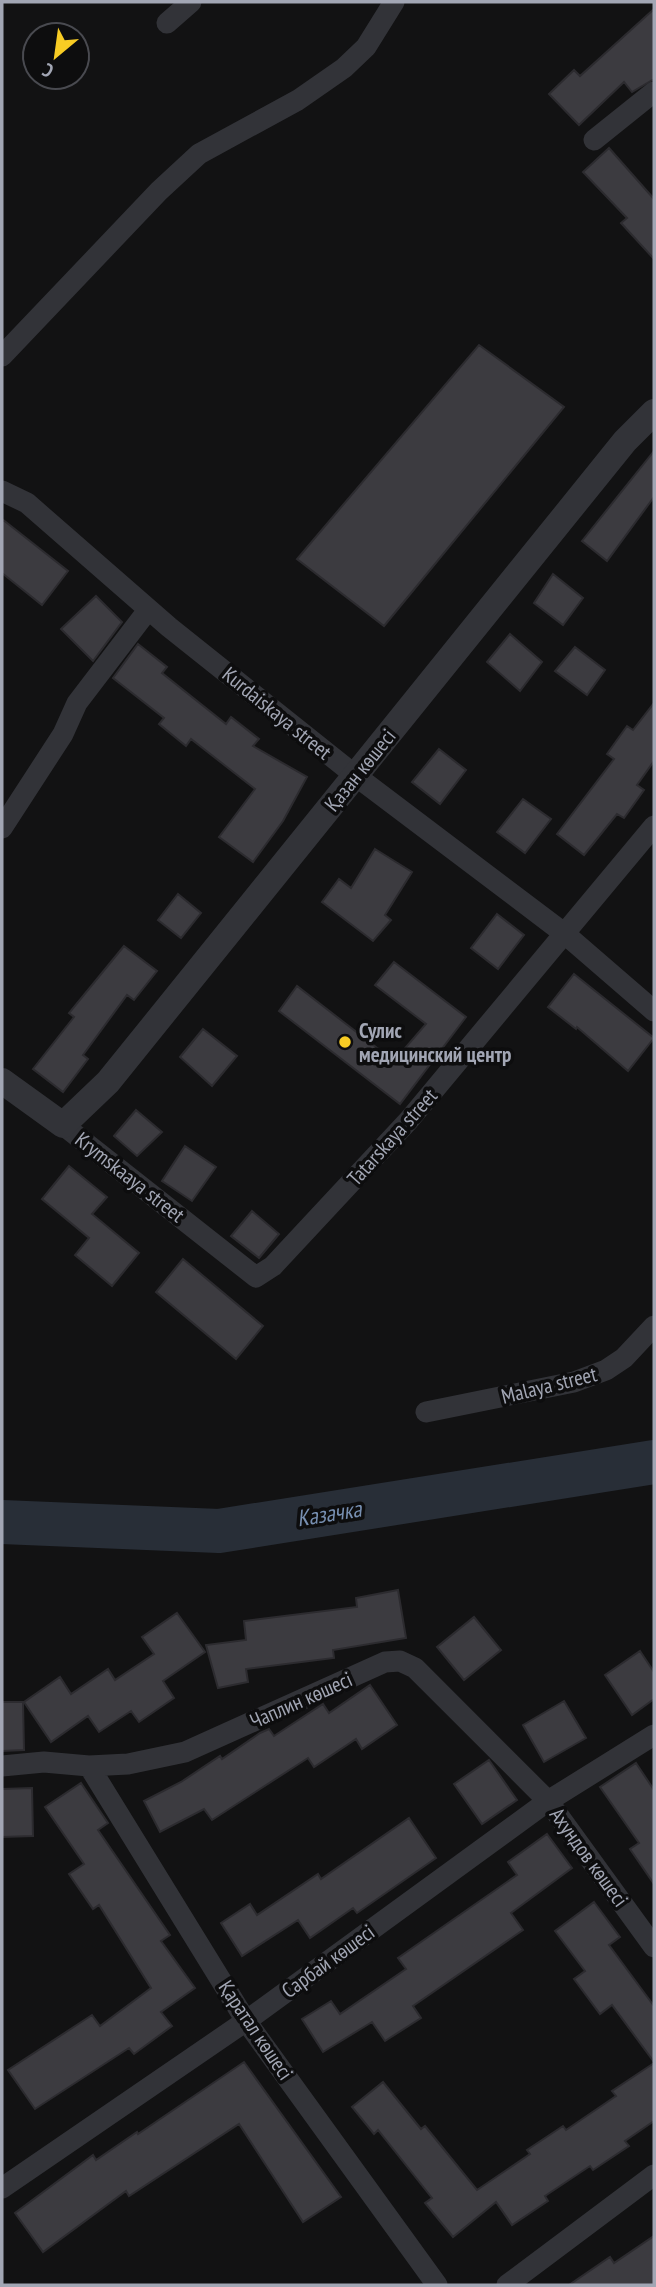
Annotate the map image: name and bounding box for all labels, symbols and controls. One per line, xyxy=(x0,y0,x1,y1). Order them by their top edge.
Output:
north arrow xyxy=(21,21,91,91)
text: С xyxy=(38,58,57,83)
street label: Kurdaiskaya street xyxy=(217,661,337,765)
street label: Қазан көшесі xyxy=(319,723,401,817)
place label: Сулис медицинский центр xyxy=(359,1017,511,1068)
marker: Сулис медицинский центр xyxy=(337,1034,353,1050)
street label: Tatarskaya street xyxy=(341,1083,443,1191)
street label: Krymskaaya street xyxy=(70,1126,190,1228)
street label: Malaya street xyxy=(498,1360,600,1410)
water label: Казачка xyxy=(295,1493,365,1532)
street label: Чаплин көшесі xyxy=(246,1665,356,1735)
street label: Ахундов көшесі xyxy=(544,1802,634,1912)
street label: Сарбай көшесі xyxy=(276,1918,380,2004)
street label: Қаратал көшесі xyxy=(213,1975,299,2085)

